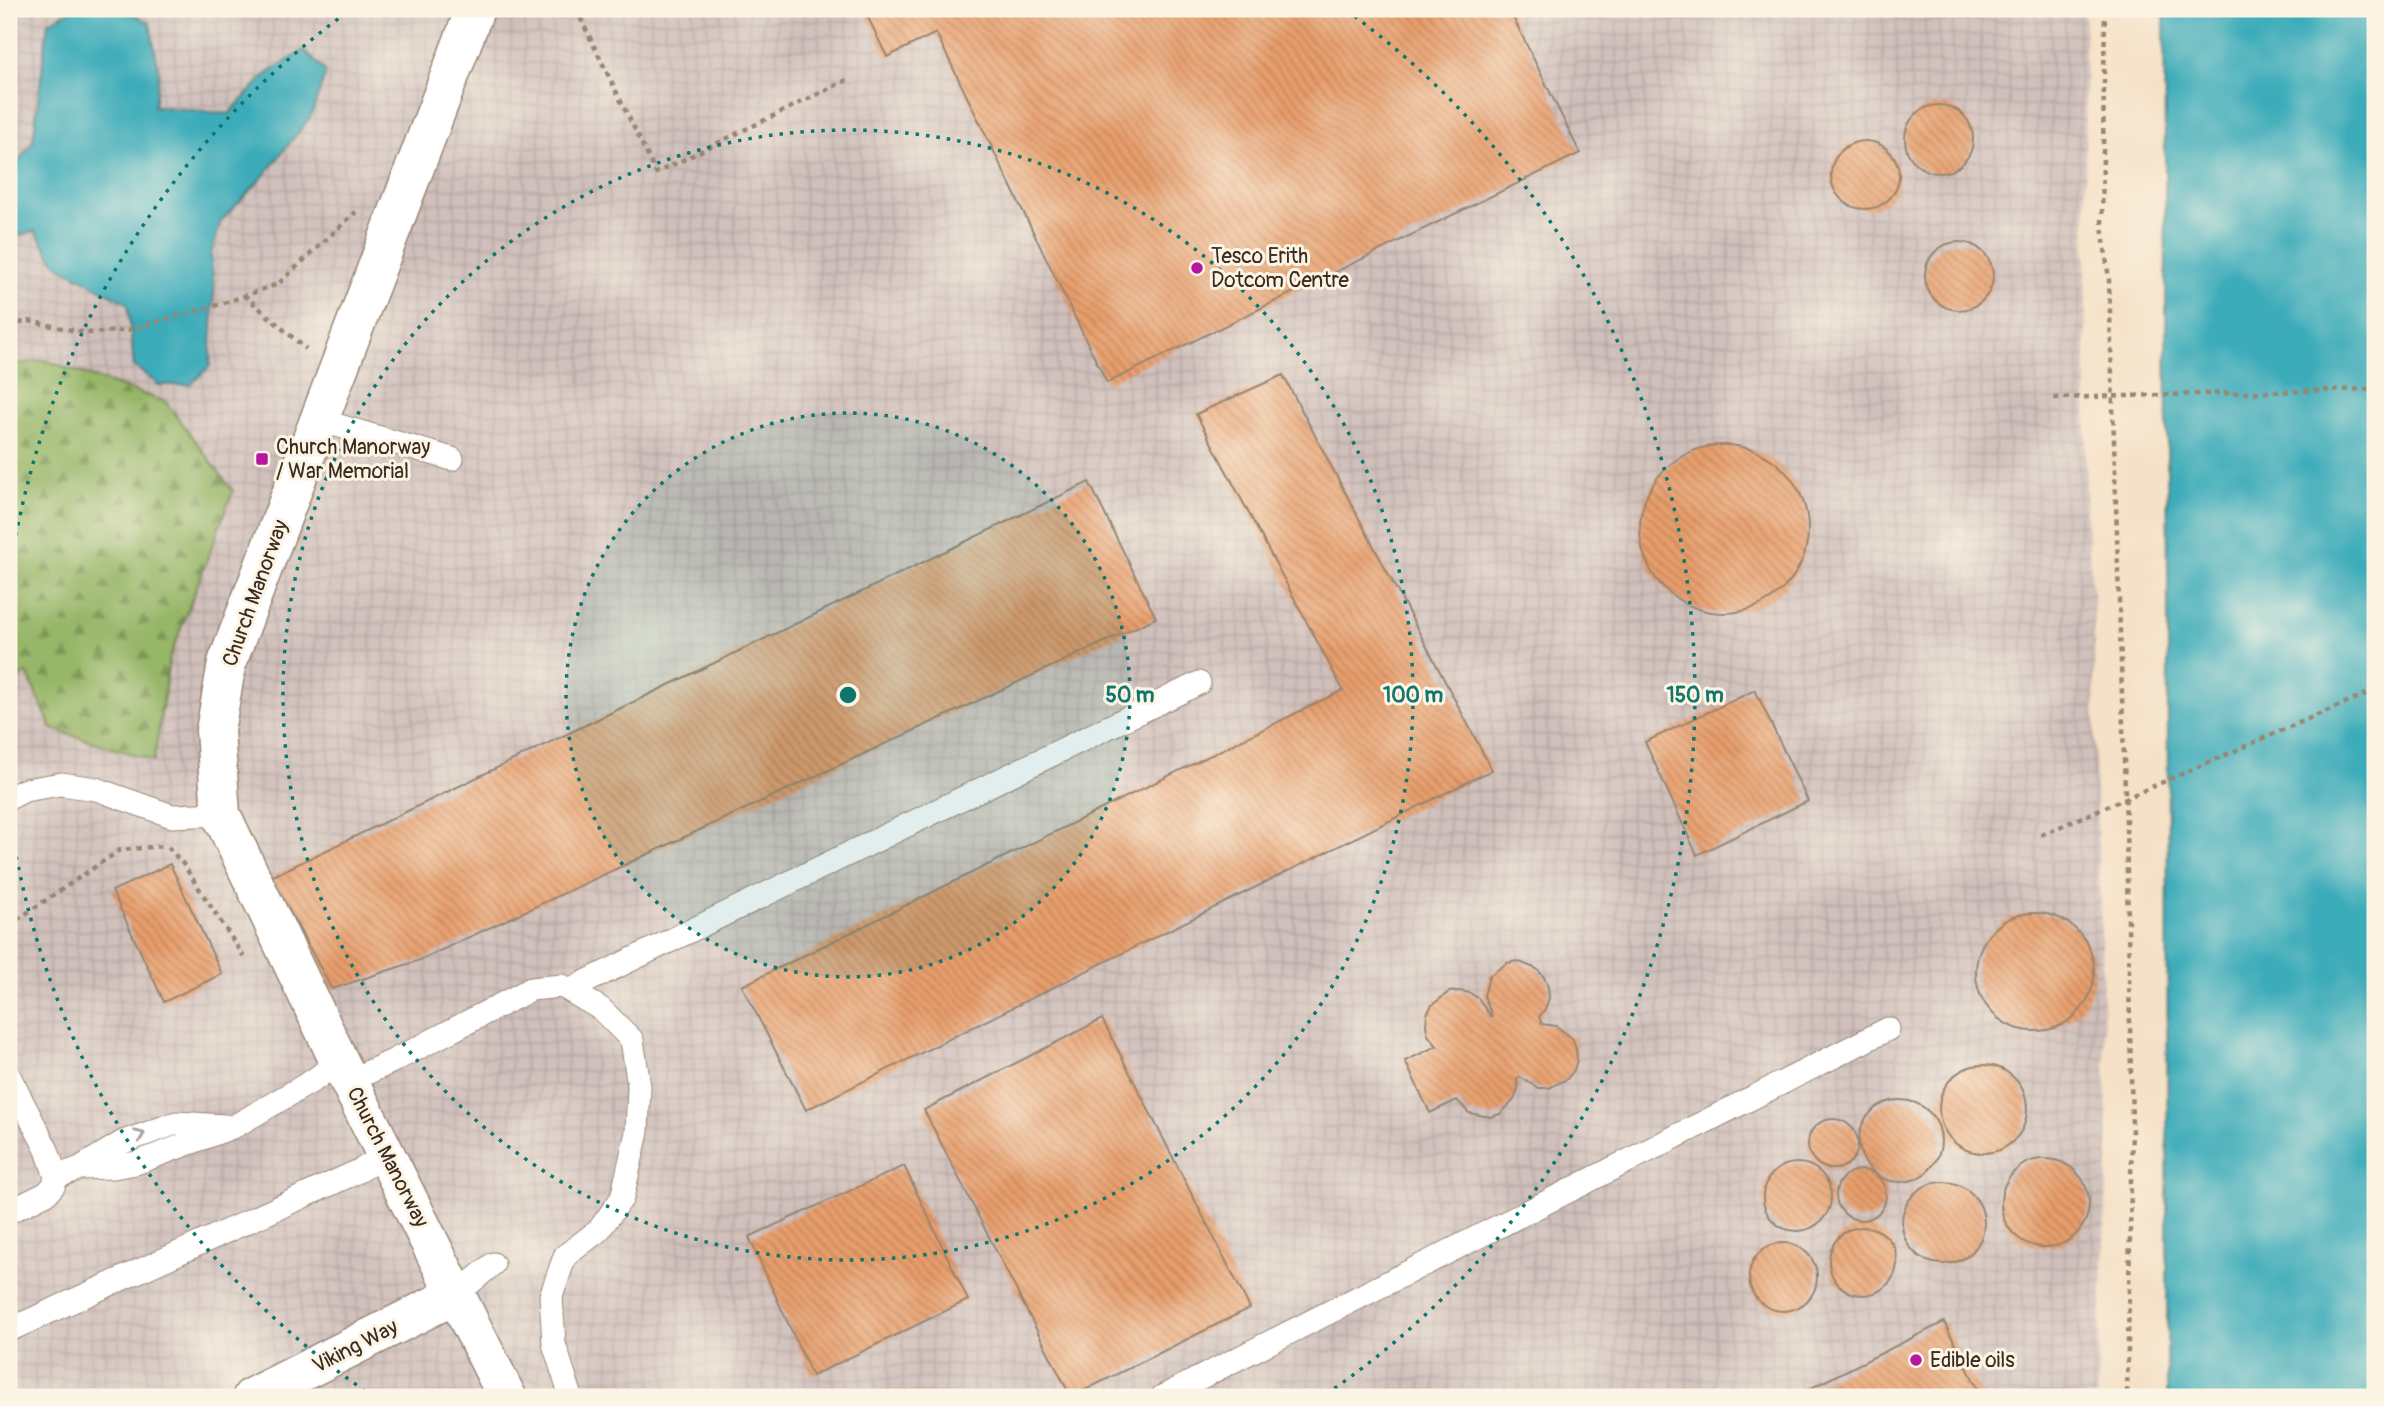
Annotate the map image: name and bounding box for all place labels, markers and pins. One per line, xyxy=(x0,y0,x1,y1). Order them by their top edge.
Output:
place label: Tesco Erith Dotcom Centre xyxy=(1211,243,1350,294)
marker: Tesco Erith Dotcom Centre xyxy=(1189,260,1205,276)
place label: Church Manorway / War Memorial xyxy=(276,434,430,485)
marker: Church Manorway / War Memorial xyxy=(254,451,270,467)
centre of rings xyxy=(836,683,860,707)
place label: Edible oils xyxy=(1930,1347,2015,1374)
marker: Edible oils xyxy=(1908,1352,1924,1368)

